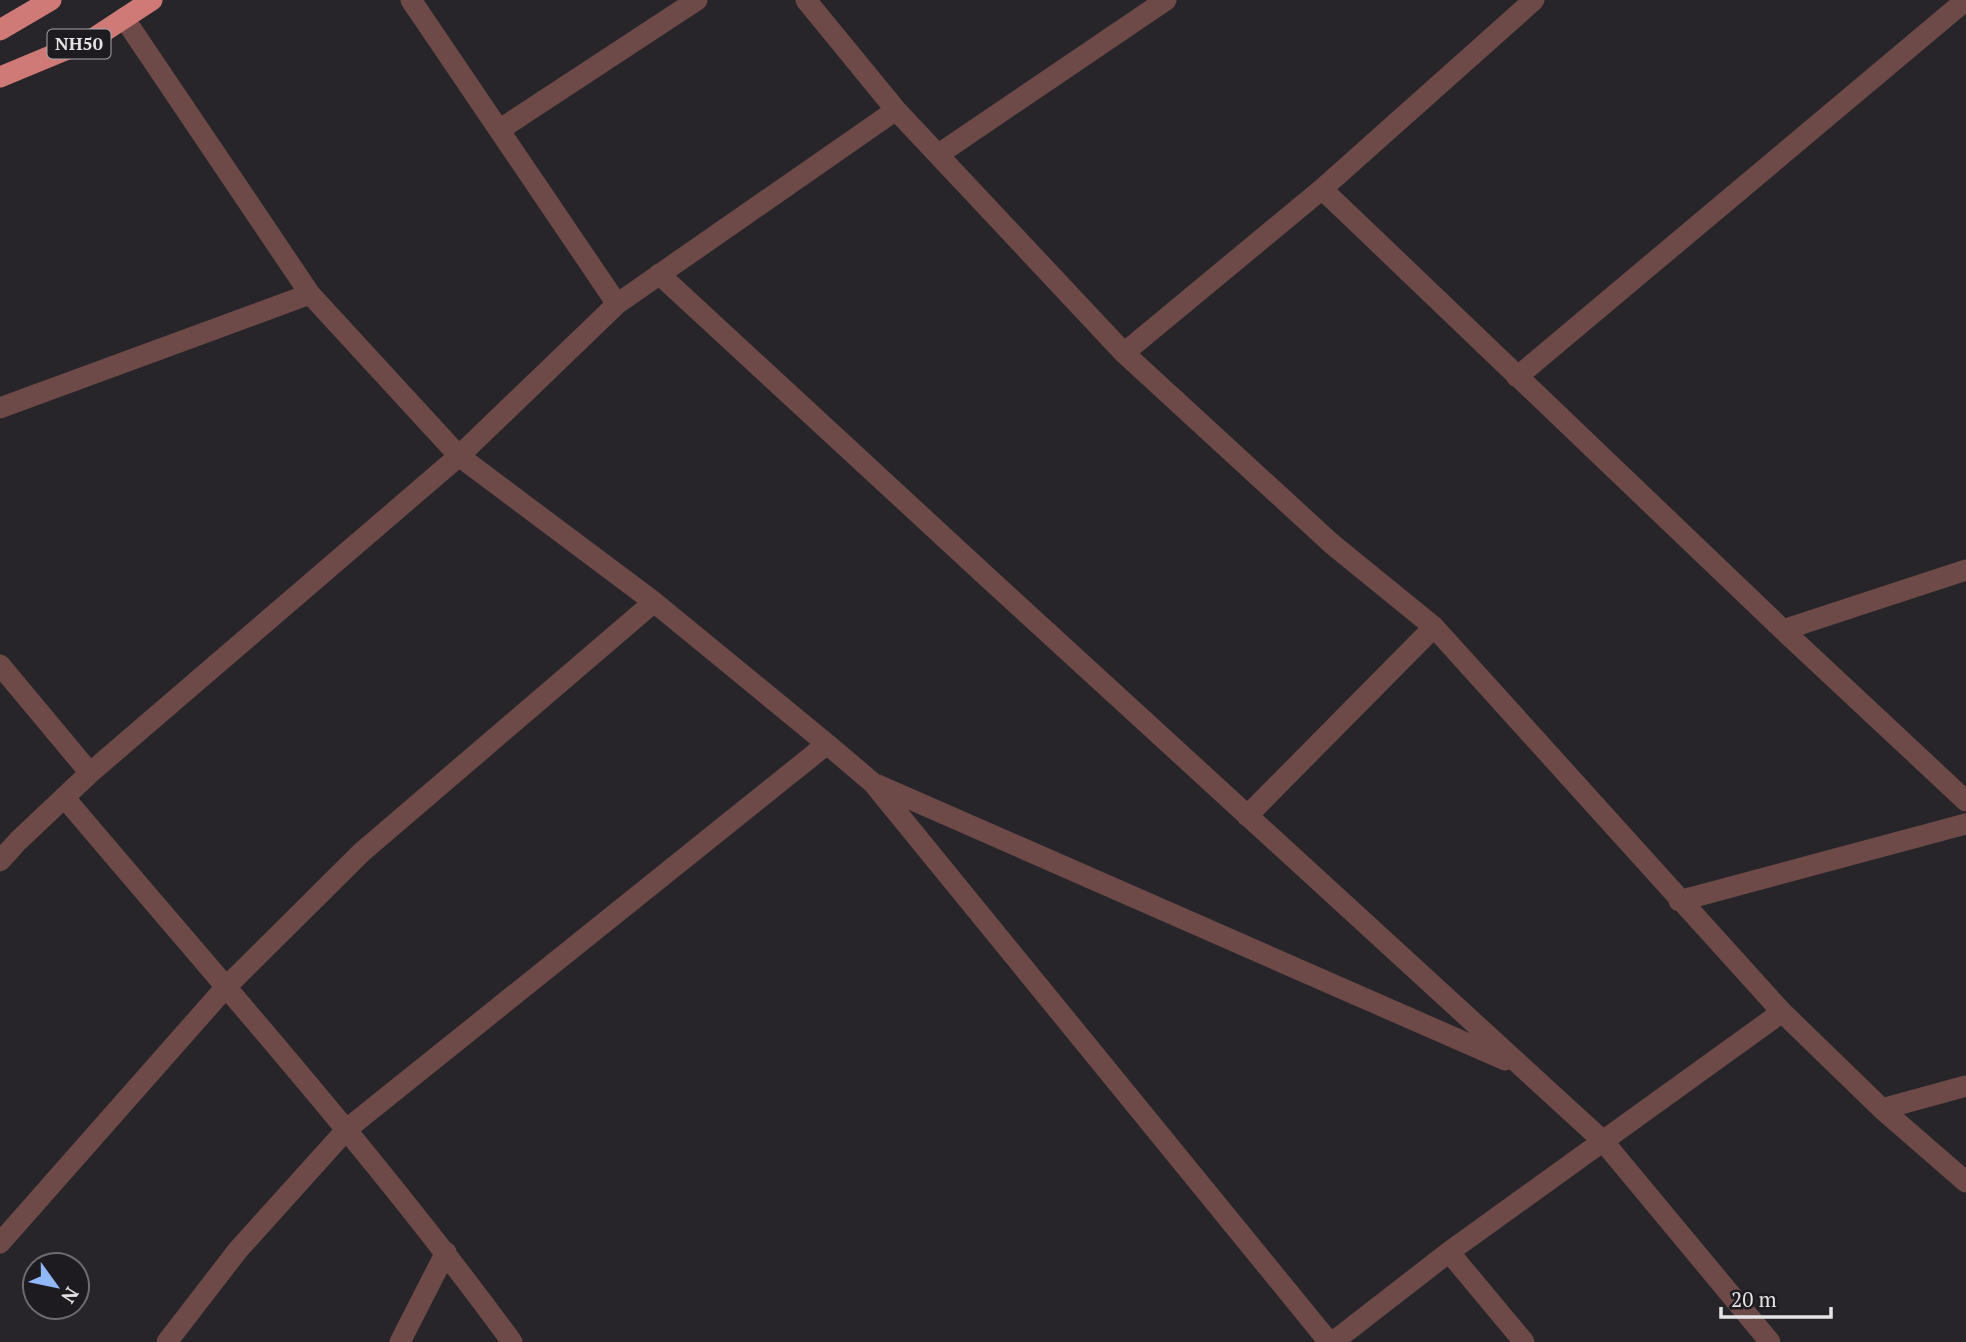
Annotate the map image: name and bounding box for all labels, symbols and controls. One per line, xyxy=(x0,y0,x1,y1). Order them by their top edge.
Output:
road number: NH50 xyxy=(48,29,110,58)
north arrow xyxy=(21,1251,91,1321)
scale bar xyxy=(1721,1276,1831,1320)
text: N xyxy=(56,1283,85,1309)
text: 20 m xyxy=(1731,1285,1777,1313)

